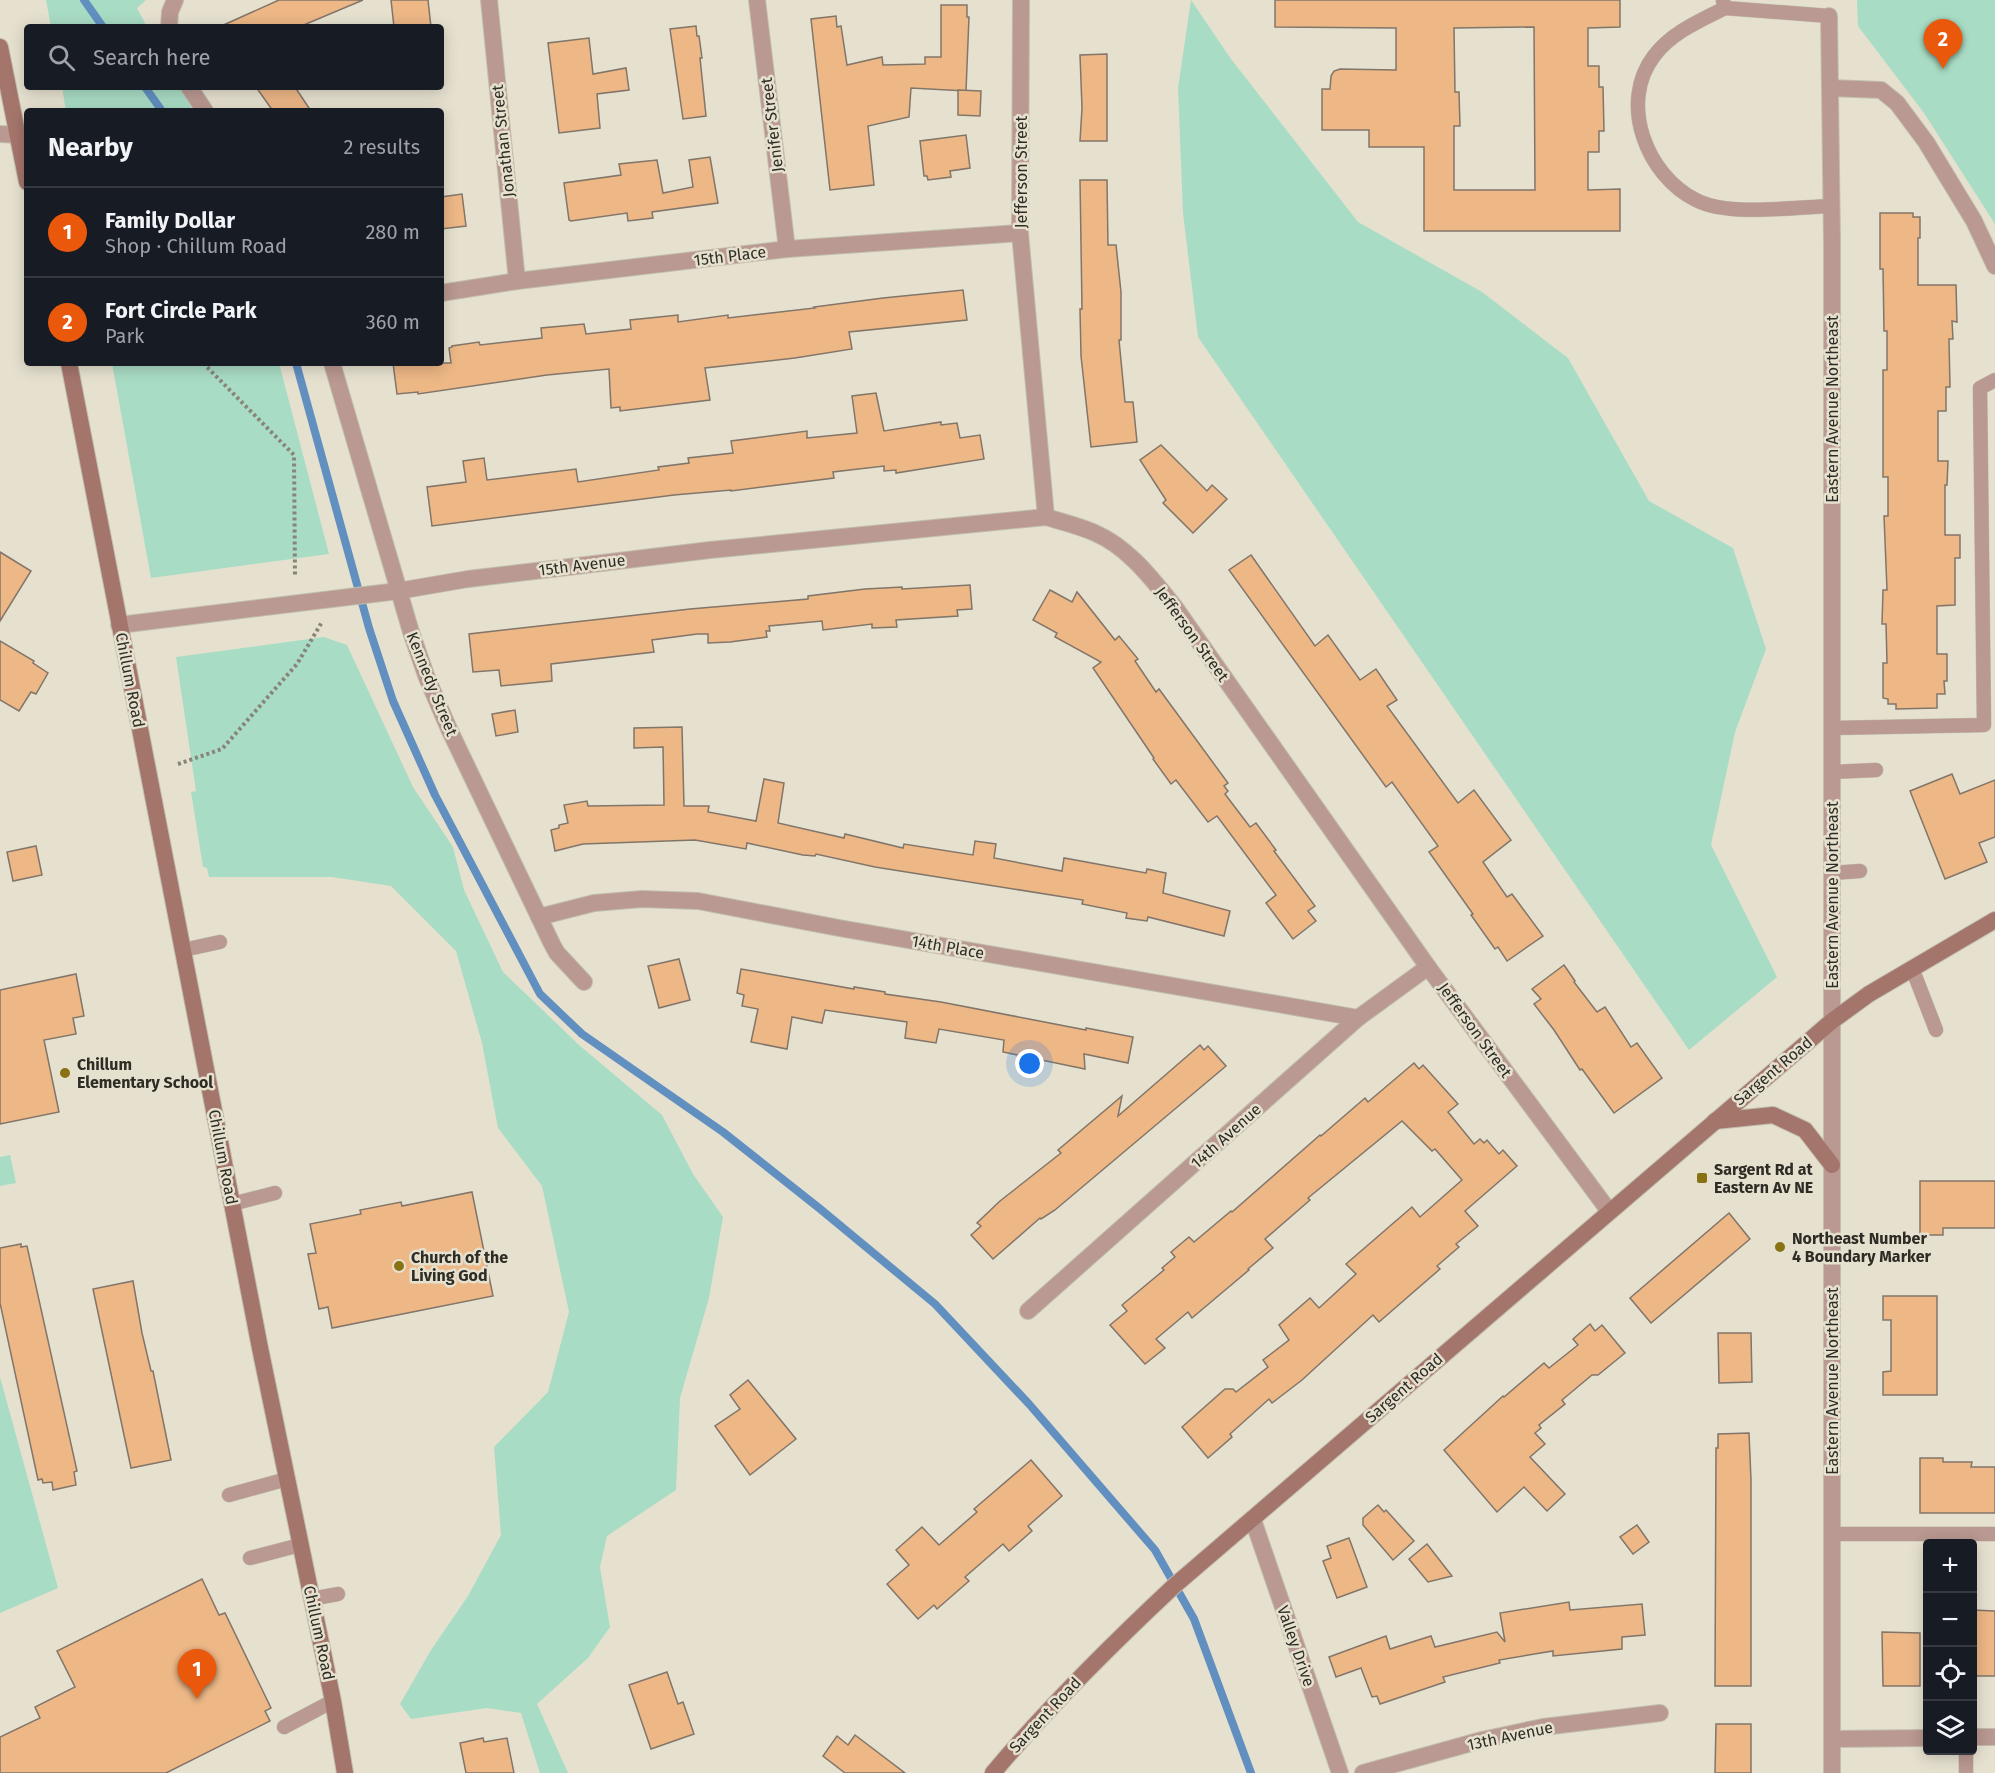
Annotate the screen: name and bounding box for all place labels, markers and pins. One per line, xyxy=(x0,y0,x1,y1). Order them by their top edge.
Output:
pin: 2 xyxy=(1924,20,1962,69)
place label: Chillum Elementary School xyxy=(77,1055,213,1092)
marker: Chillum Elementary School xyxy=(58,1066,72,1080)
place label: Sargent Rd at Eastern Av NE xyxy=(1714,1160,1813,1197)
marker: Sargent Rd at Eastern Av NE xyxy=(1695,1171,1709,1185)
place label: Northeast Number 4 Boundary Marker xyxy=(1792,1229,1932,1266)
marker: Northeast Number 4 Boundary Marker xyxy=(1773,1240,1787,1254)
place label: Church of the Living God xyxy=(411,1248,508,1285)
marker: Church of the Living God xyxy=(392,1259,406,1273)
pin: 1 xyxy=(178,1650,216,1699)

